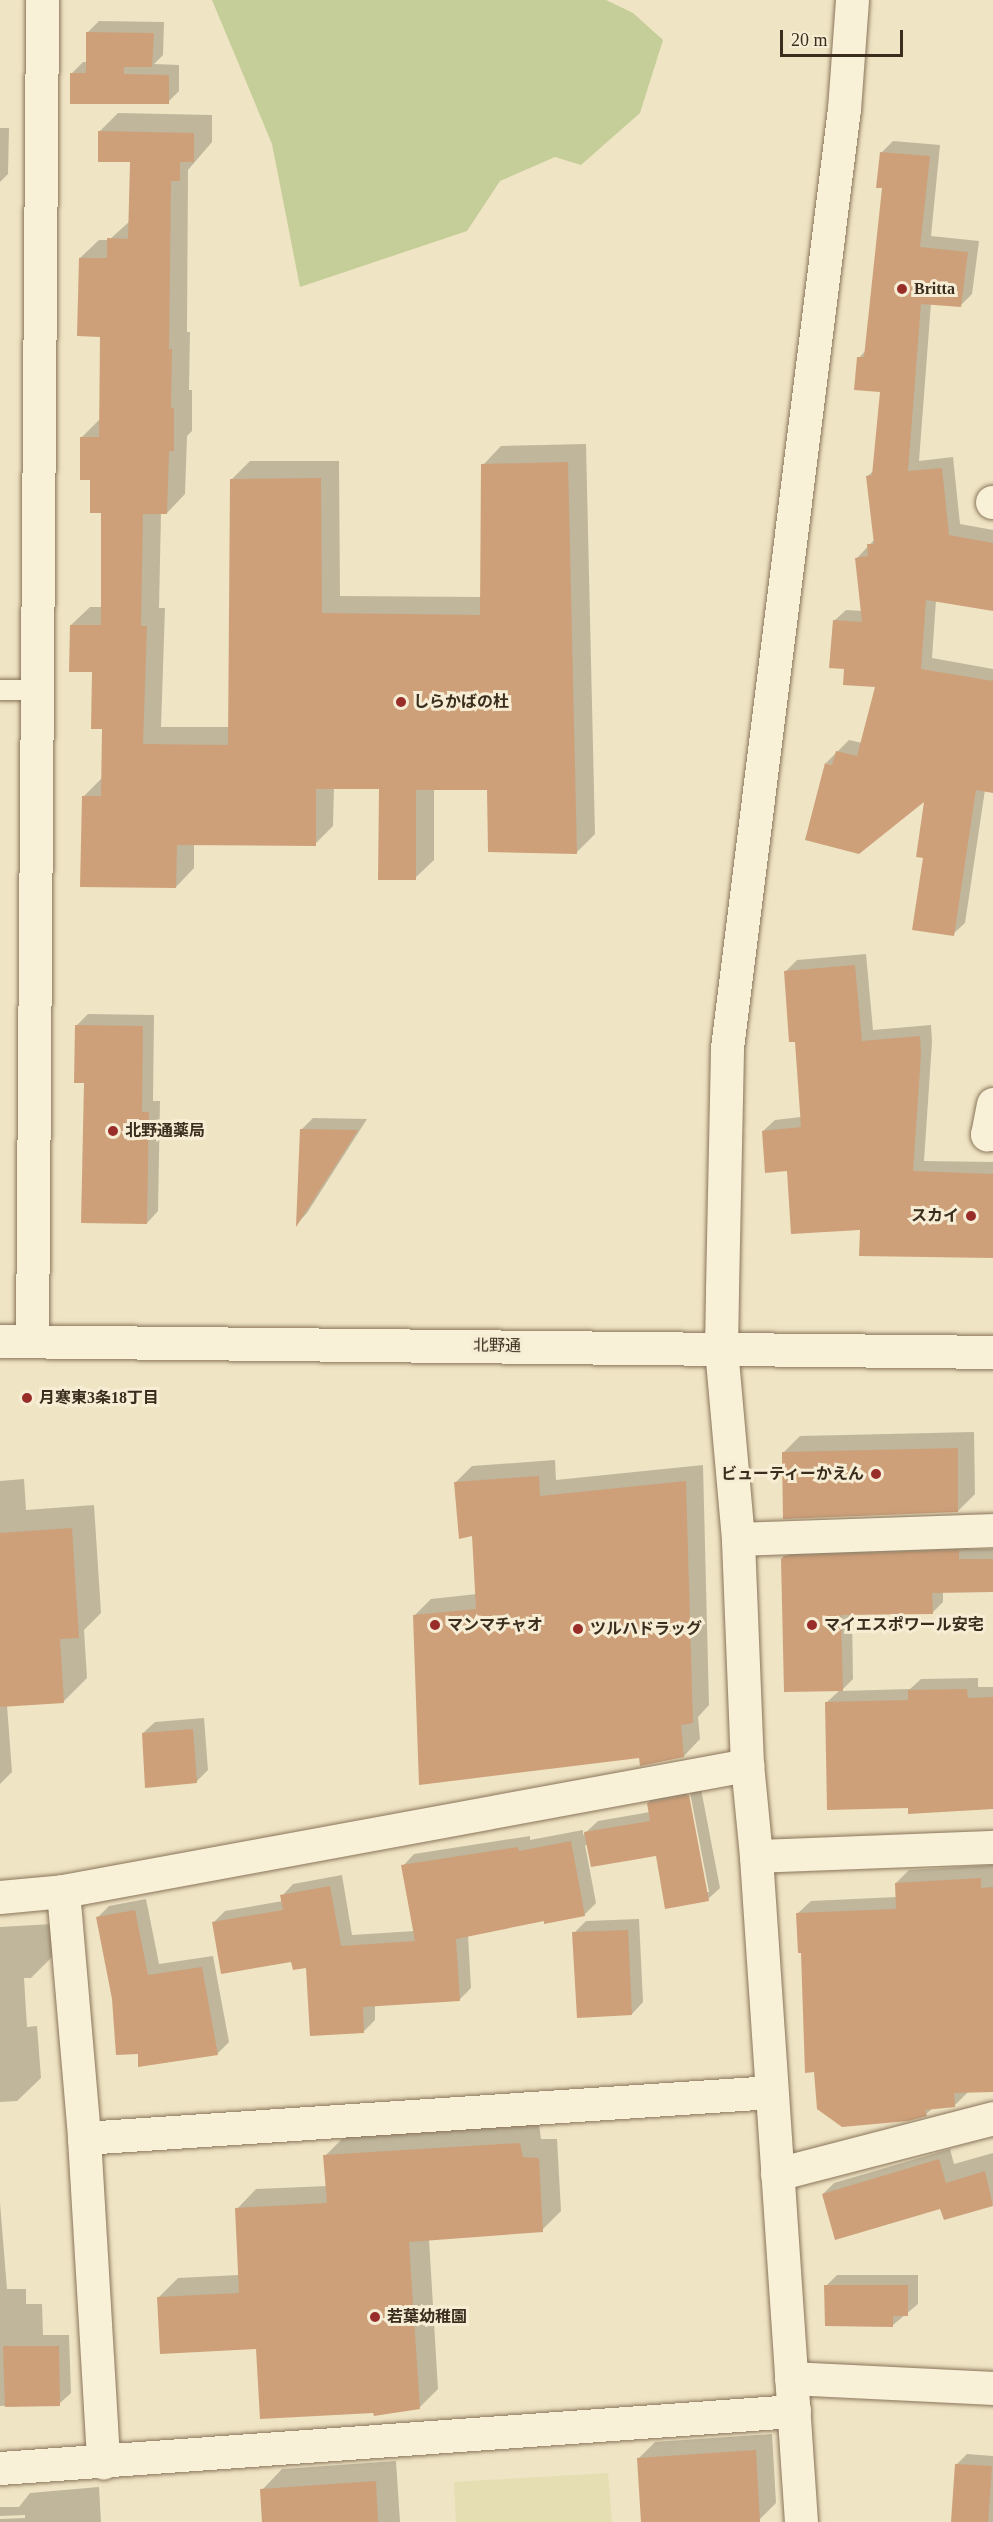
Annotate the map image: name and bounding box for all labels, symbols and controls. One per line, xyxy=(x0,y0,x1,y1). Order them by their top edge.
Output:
scale bar xyxy=(783,18,906,56)
text: 20 m xyxy=(791,30,828,50)
place label: Britta xyxy=(914,279,955,299)
marker: Britta xyxy=(895,282,909,296)
place label: しらかばの杜 xyxy=(413,692,509,712)
marker: しらかばの杜 xyxy=(394,695,408,709)
place label: 北野通薬局 xyxy=(125,1121,205,1141)
marker: 北野通薬局 xyxy=(106,1124,120,1138)
place label: スカイ xyxy=(911,1206,959,1226)
marker: スカイ xyxy=(964,1209,978,1223)
street label: 北野通 xyxy=(473,1336,521,1356)
place label: 月寒東3条18丁目 xyxy=(39,1388,159,1408)
marker: 月寒東3条18丁目 xyxy=(20,1391,34,1405)
place label: ビューティーかえん xyxy=(720,1464,864,1484)
marker: ビューティーかえん xyxy=(869,1467,883,1481)
place label: マンマチャオ xyxy=(447,1615,543,1635)
place label: マイエスポワール安宅 xyxy=(824,1615,984,1635)
marker: マンマチャオ xyxy=(428,1618,442,1632)
marker: マイエスポワール安宅 xyxy=(805,1618,819,1632)
place label: ツルハドラッグ xyxy=(590,1619,702,1639)
marker: ツルハドラッグ xyxy=(571,1622,585,1636)
place label: 若葉幼稚園 xyxy=(387,2307,467,2327)
marker: 若葉幼稚園 xyxy=(368,2310,382,2324)

